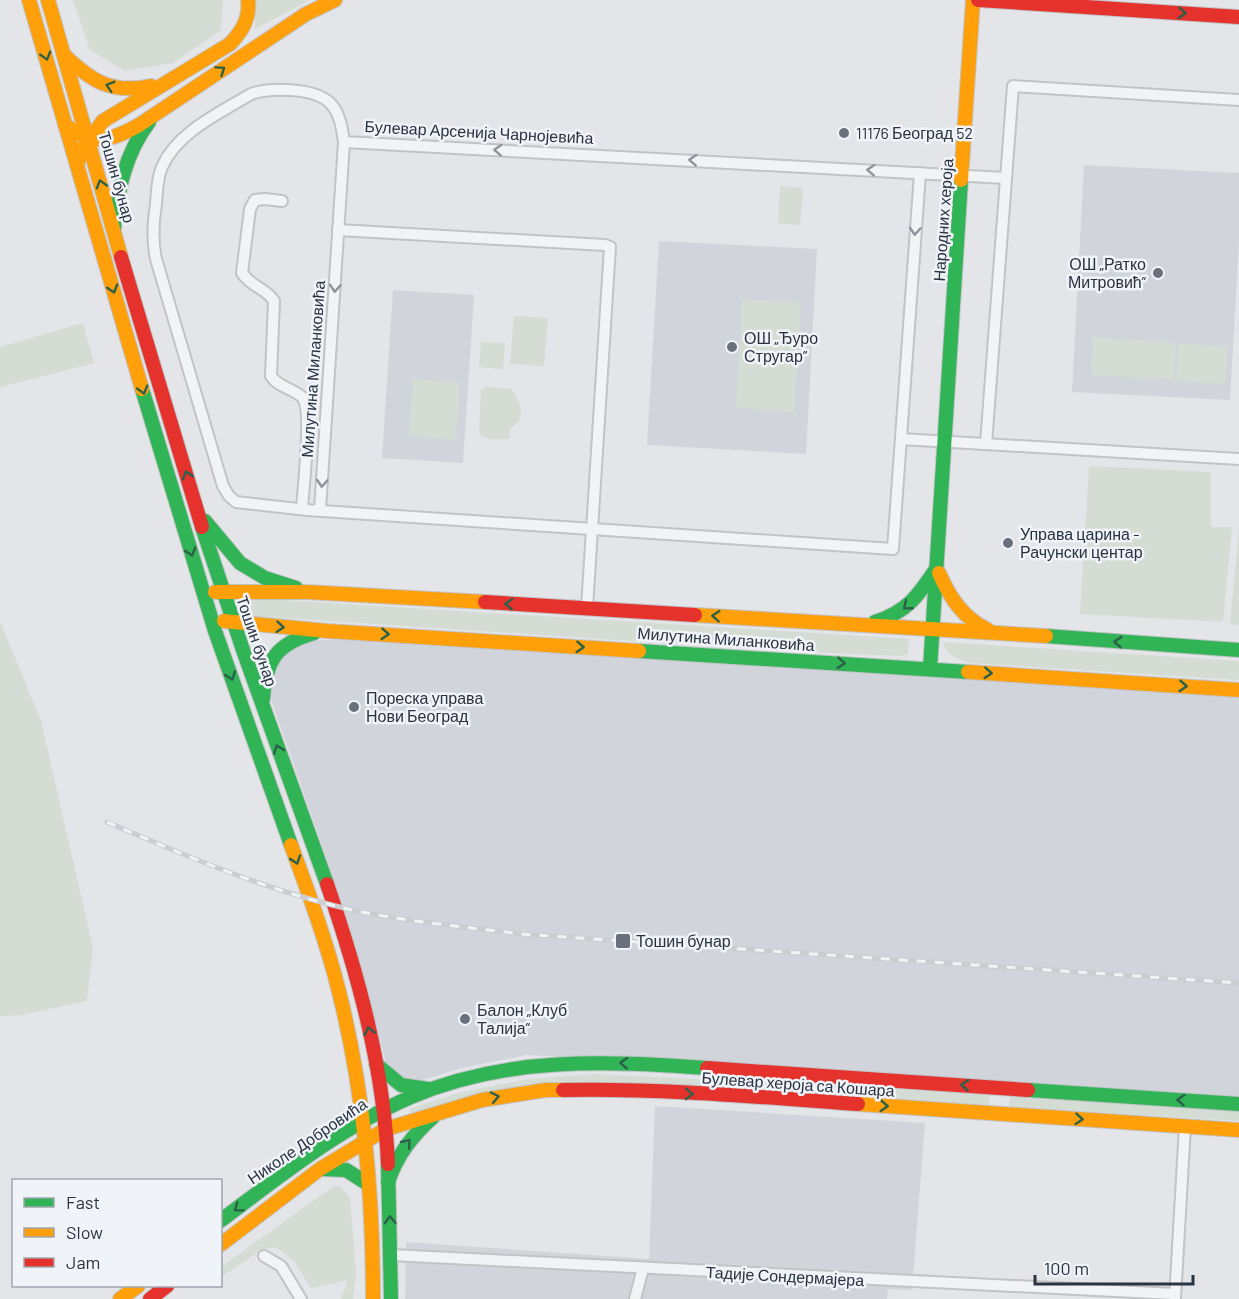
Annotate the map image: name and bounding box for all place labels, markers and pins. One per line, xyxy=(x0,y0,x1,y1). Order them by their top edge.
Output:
place label: 11176 Београд 52 xyxy=(856,123,973,142)
marker: 11176 Београд 52 xyxy=(837,126,851,140)
place label: ОШ „Ратко Митровић” xyxy=(1068,254,1147,291)
marker: ОШ „Ратко Митровић” xyxy=(1151,266,1165,280)
place label: ОШ „Ђуро Стругар” xyxy=(744,328,818,365)
marker: ОШ „Ђуро Стругар” xyxy=(725,340,739,354)
place label: Управа царина - Рачунски центар xyxy=(1020,524,1143,561)
marker: Управа царина - Рачунски центар xyxy=(1001,536,1015,550)
place label: Пореска управа Нови Београд xyxy=(366,688,483,725)
marker: Пореска управа Нови Београд xyxy=(347,700,361,714)
place label: Тошин бунар xyxy=(636,931,731,950)
marker: Тошин бунар xyxy=(614,932,632,950)
place label: Балон „Клуб Талија” xyxy=(477,1000,567,1037)
marker: Балон „Клуб Талија” xyxy=(458,1012,472,1026)

